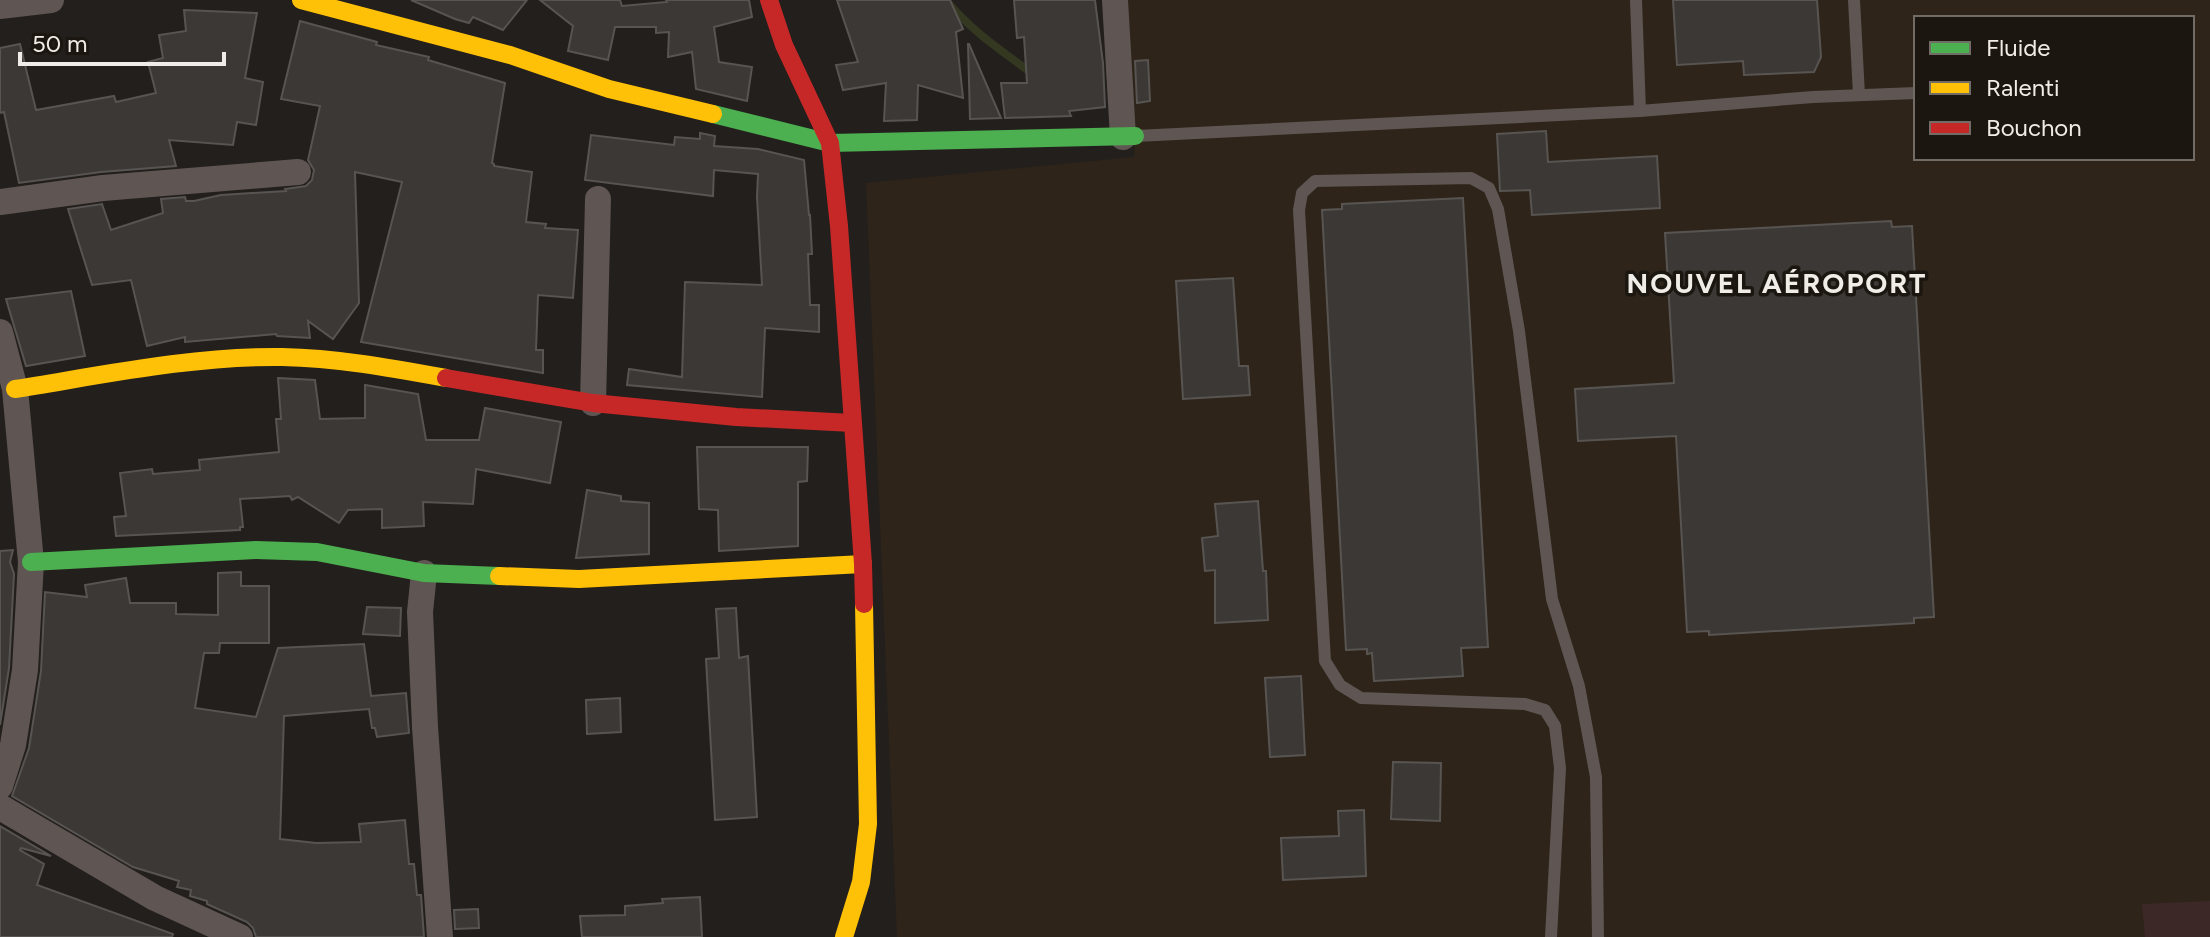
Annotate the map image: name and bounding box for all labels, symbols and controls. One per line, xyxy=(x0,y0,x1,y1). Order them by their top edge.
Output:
scale bar xyxy=(20,16,224,66)
legend xyxy=(1914,16,2194,160)
text: 50 m xyxy=(32,29,88,58)
text: Fluide xyxy=(1986,33,2050,62)
text: Ralenti xyxy=(1986,73,2060,102)
text: Bouchon xyxy=(1986,113,2082,142)
district label: NOUVEL AÉROPORT xyxy=(1627,266,1927,300)

